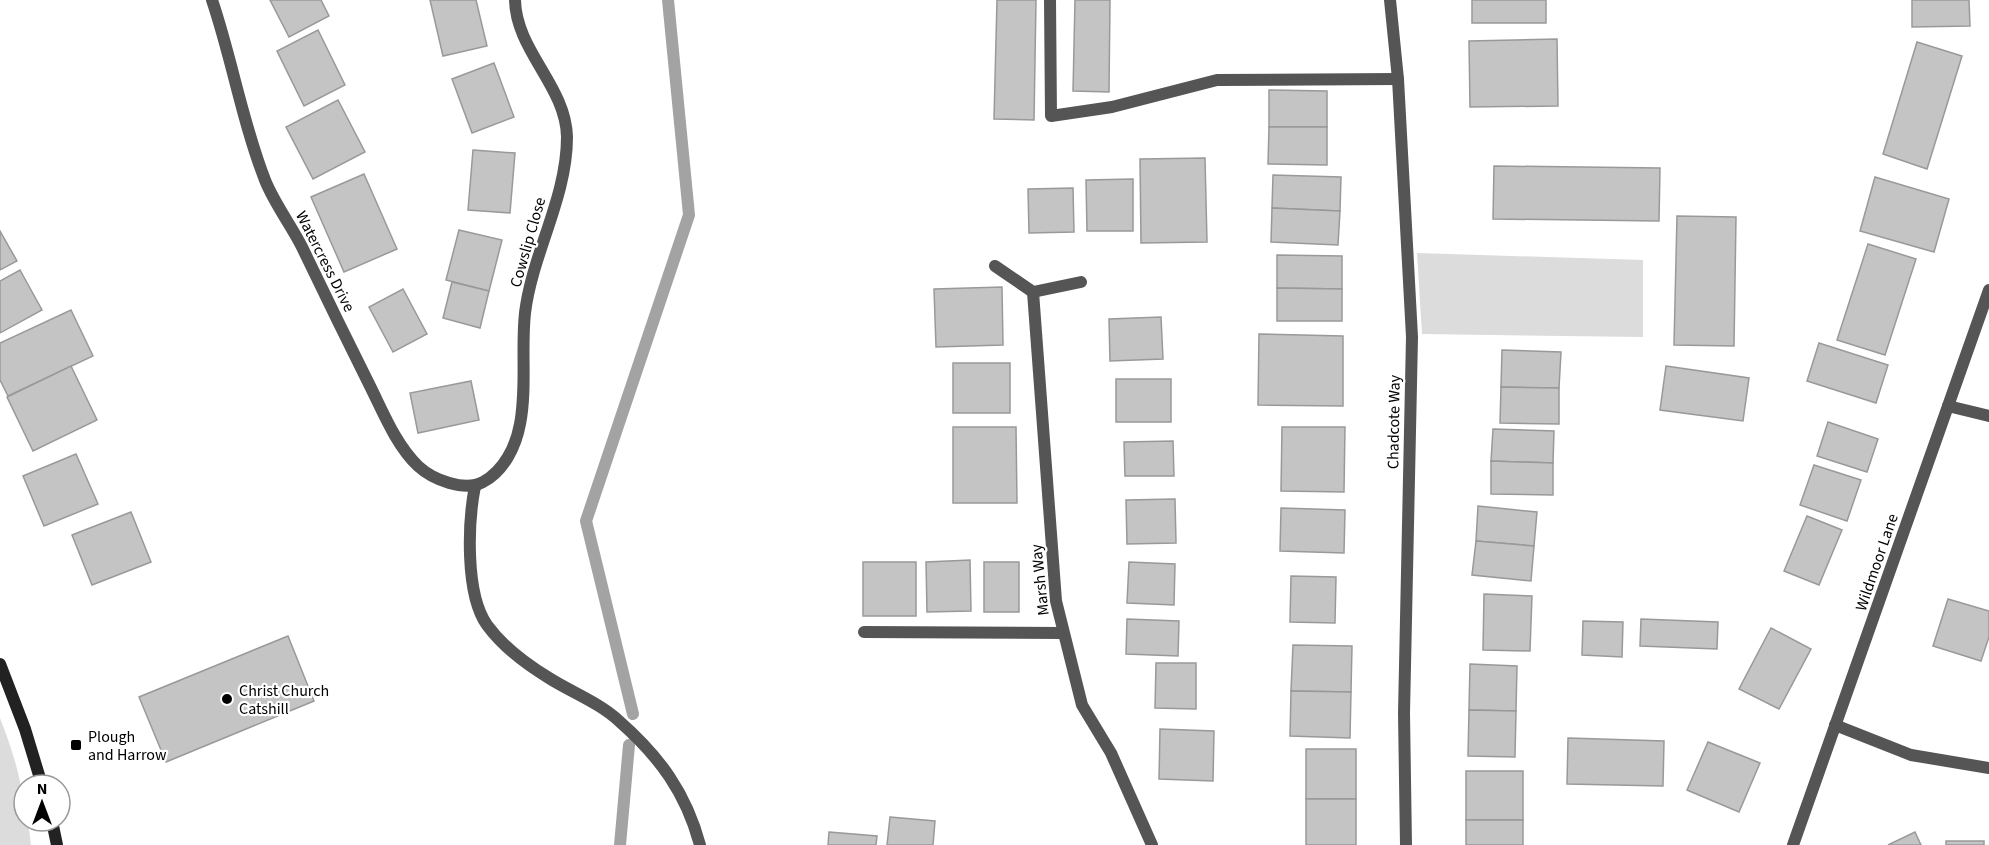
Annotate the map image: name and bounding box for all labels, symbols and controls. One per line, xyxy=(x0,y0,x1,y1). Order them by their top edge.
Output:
street label: Cowslip Close xyxy=(505,195,551,290)
street label: Watercress Drive xyxy=(290,207,360,316)
street label: Chadcote Way xyxy=(1382,374,1406,469)
street label: Wildmoor Lane xyxy=(1850,511,1904,614)
street label: Marsh Way xyxy=(1025,543,1055,617)
place label: Christ Church Catshill xyxy=(239,680,329,720)
marker: Christ Church Catshill xyxy=(220,692,234,706)
place label: Plough and Harrow xyxy=(88,726,167,766)
marker: Plough and Harrow xyxy=(69,738,83,752)
north arrow xyxy=(12,773,72,833)
text: N xyxy=(37,778,47,800)

